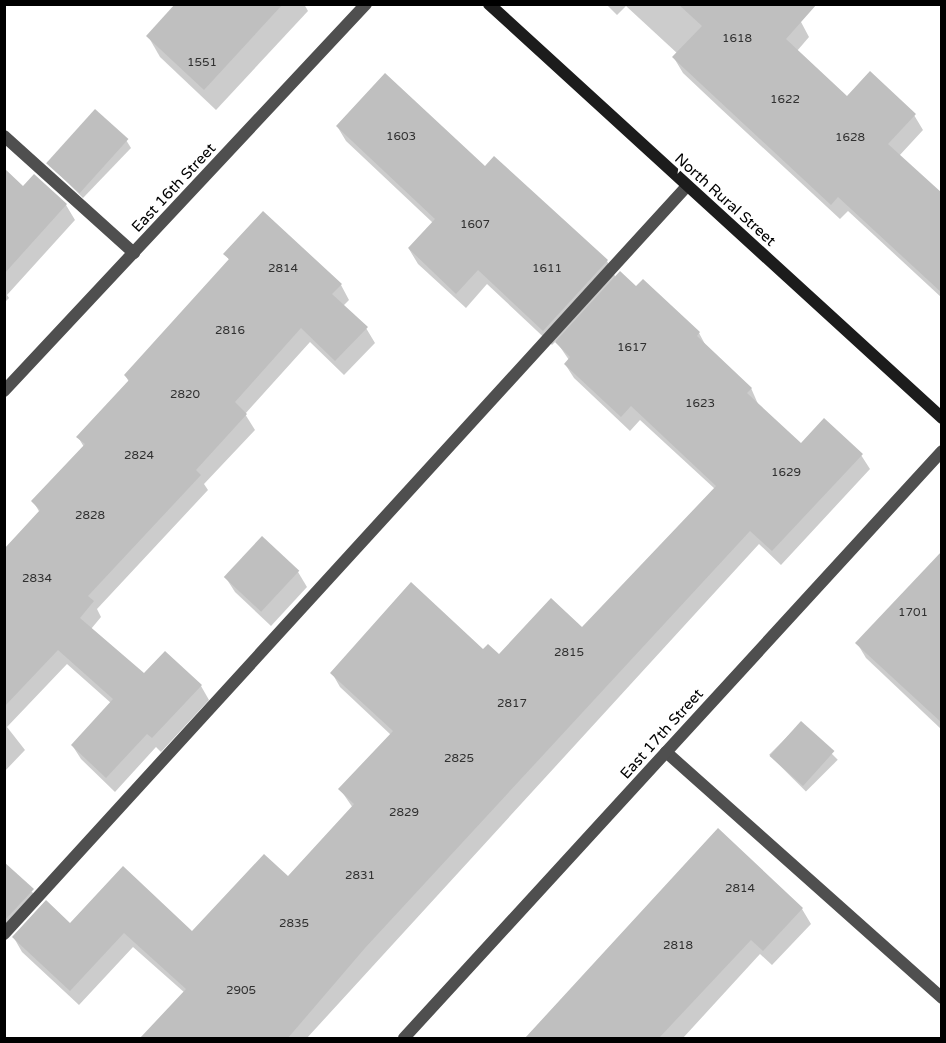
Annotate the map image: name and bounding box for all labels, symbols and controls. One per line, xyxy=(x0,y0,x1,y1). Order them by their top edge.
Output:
house number: 1618 xyxy=(722,32,752,46)
house number: 1551 xyxy=(187,56,217,70)
house number: 1622 xyxy=(770,93,800,107)
house number: 1603 xyxy=(386,130,416,144)
house number: 1628 xyxy=(835,131,865,145)
street label: East 16th Street xyxy=(128,140,220,236)
street label: North Rural Street xyxy=(671,150,779,250)
house number: 1607 xyxy=(460,218,490,232)
house number: 2814 xyxy=(268,262,298,276)
house number: 1611 xyxy=(532,262,562,276)
house number: 2816 xyxy=(215,324,245,338)
house number: 1617 xyxy=(617,341,647,355)
house number: 2820 xyxy=(170,388,200,402)
house number: 1623 xyxy=(685,397,715,411)
house number: 2824 xyxy=(124,449,154,463)
house number: 1629 xyxy=(771,466,801,480)
house number: 2828 xyxy=(75,509,105,523)
house number: 2834 xyxy=(22,572,52,586)
house number: 1701 xyxy=(898,606,928,620)
house number: 2815 xyxy=(554,646,584,660)
street label: East 17th Street xyxy=(617,685,707,783)
house number: 2817 xyxy=(497,697,527,711)
house number: 2825 xyxy=(444,752,474,766)
house number: 2829 xyxy=(389,806,419,820)
house number: 2831 xyxy=(345,869,375,883)
house number: 2814 xyxy=(725,882,755,896)
house number: 2835 xyxy=(279,917,309,931)
house number: 2818 xyxy=(663,939,693,953)
house number: 2905 xyxy=(226,984,256,998)

